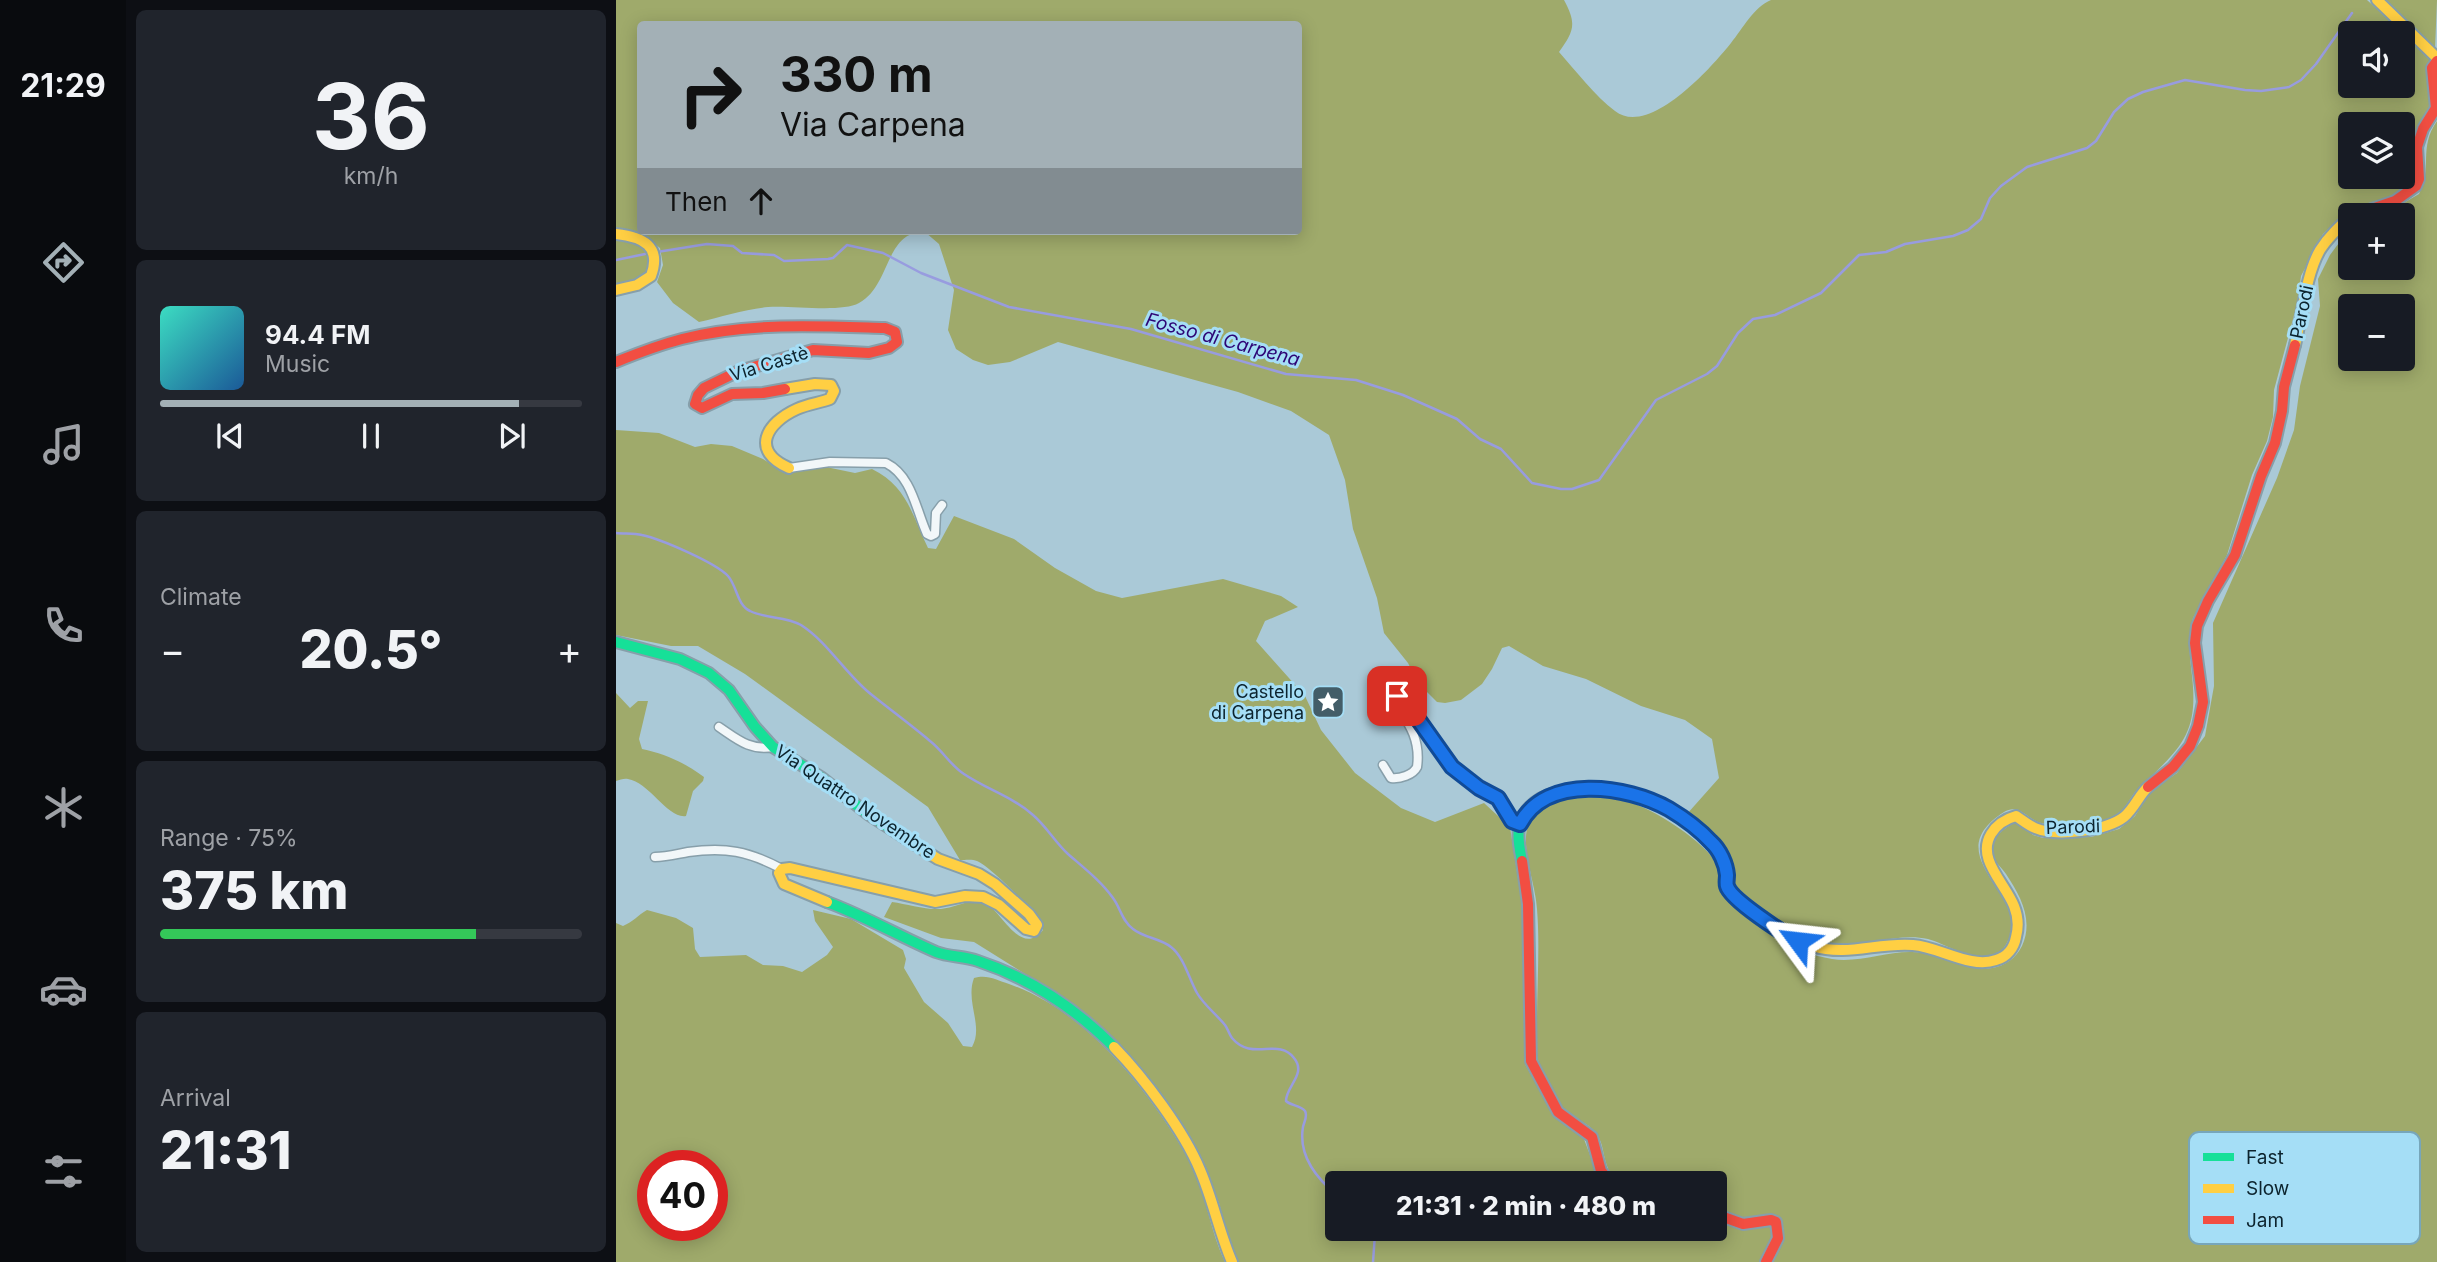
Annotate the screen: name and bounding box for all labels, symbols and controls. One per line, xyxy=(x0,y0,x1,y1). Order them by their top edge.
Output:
map controls xyxy=(2338,21,2415,371)
button: sound xyxy=(2338,21,2415,98)
text: 330 m xyxy=(780,45,933,104)
icon: right xyxy=(665,49,756,140)
text: 36 xyxy=(312,61,430,171)
text: 21:29 xyxy=(20,66,106,105)
text: Via Carpena xyxy=(780,105,966,144)
button: layers xyxy=(2338,112,2415,189)
text: km/h xyxy=(344,162,398,190)
icon: ahead xyxy=(742,182,780,220)
text: Then xyxy=(665,186,728,217)
button: + xyxy=(2338,203,2415,280)
icon: directions xyxy=(39,238,88,287)
street label: Parodi xyxy=(2286,283,2317,341)
button: − xyxy=(2338,294,2415,371)
water label: Fosso di Carpena xyxy=(1143,308,1303,371)
text: 94.4 FM xyxy=(265,319,371,350)
street label: Via Castè xyxy=(727,342,811,385)
text: Music xyxy=(265,350,330,378)
icon: previous xyxy=(211,417,249,455)
icon: pause xyxy=(352,417,390,455)
icon: next xyxy=(493,417,531,455)
icon: music xyxy=(39,420,88,469)
text: Climate xyxy=(160,583,242,611)
icon: phone xyxy=(39,601,88,650)
text: 20.5° xyxy=(299,618,443,681)
text: − xyxy=(160,627,185,673)
text: + xyxy=(557,627,582,673)
pin xyxy=(1367,666,1427,726)
icon: arrive xyxy=(1378,677,1416,715)
place label: Castello di Carpena xyxy=(1211,681,1304,723)
place icon: Castello di Carpena xyxy=(1309,683,1347,721)
street label: Via Quattro Novembre xyxy=(771,740,939,863)
icon: climate xyxy=(39,783,88,832)
street label: Parodi xyxy=(2045,815,2100,838)
text: Range · 75% xyxy=(160,824,298,852)
text: 375 km xyxy=(160,859,349,922)
position arrow xyxy=(1761,904,1835,978)
icon: car xyxy=(39,965,88,1014)
text: Arrival xyxy=(160,1084,231,1112)
text: 21:31 xyxy=(160,1119,292,1182)
legend xyxy=(2189,1132,2420,1244)
text: Fast xyxy=(2246,1146,2284,1169)
icon: filters xyxy=(39,1147,88,1196)
speed limit sign: 40 xyxy=(637,1150,728,1241)
text: Slow xyxy=(2246,1177,2289,1200)
text: 21:31 · 2 min · 480 m xyxy=(1396,1190,1656,1221)
text: Jam xyxy=(2246,1209,2284,1232)

